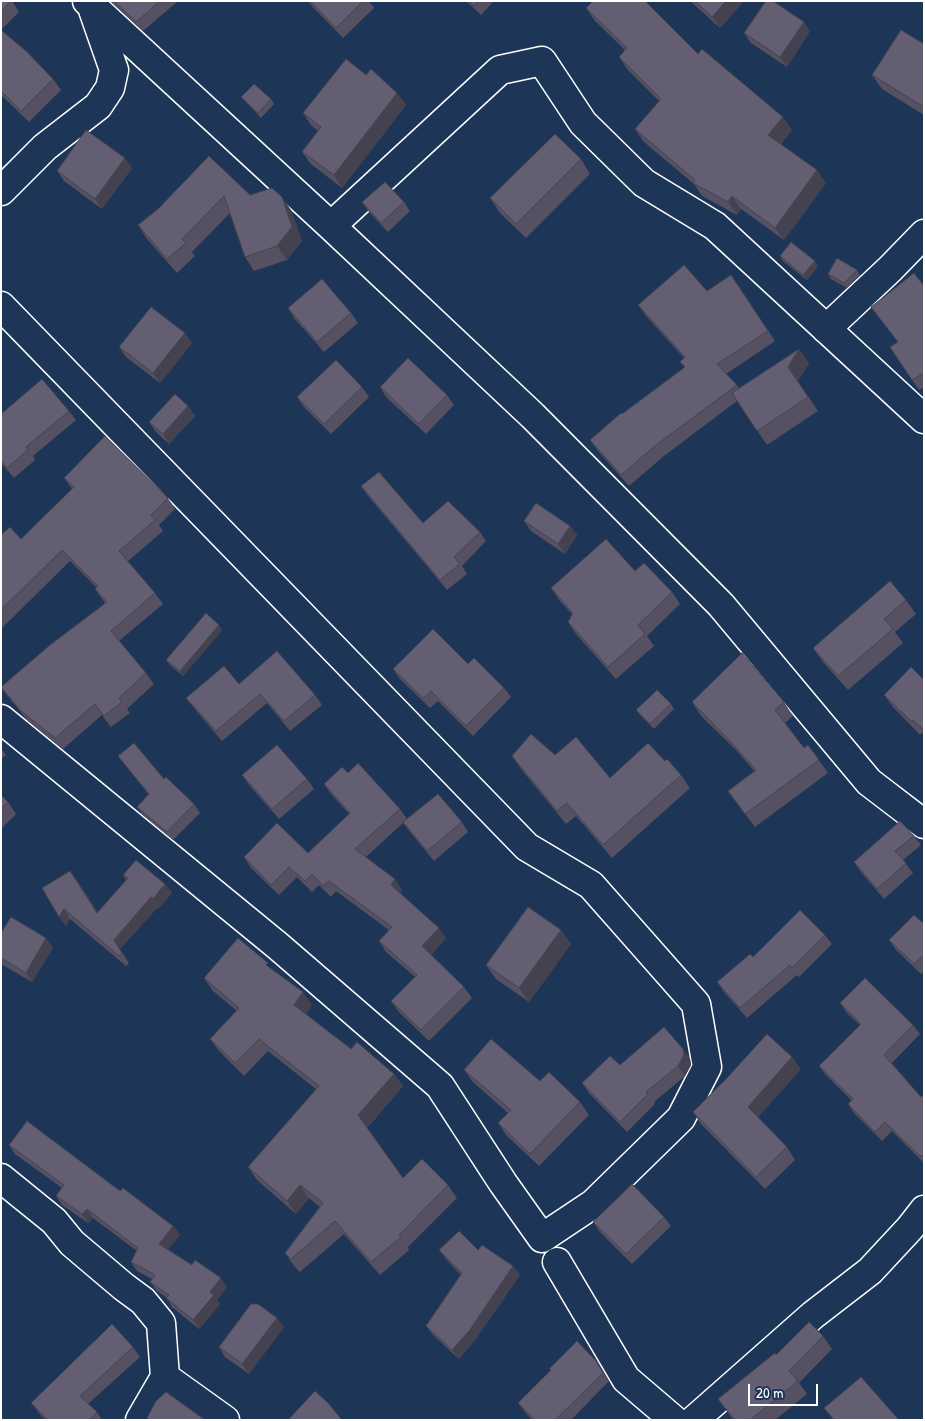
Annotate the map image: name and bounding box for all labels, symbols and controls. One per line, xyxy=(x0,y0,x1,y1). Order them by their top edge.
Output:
scale bar xyxy=(750,1374,820,1406)
text: 20 m xyxy=(756,1382,783,1403)

